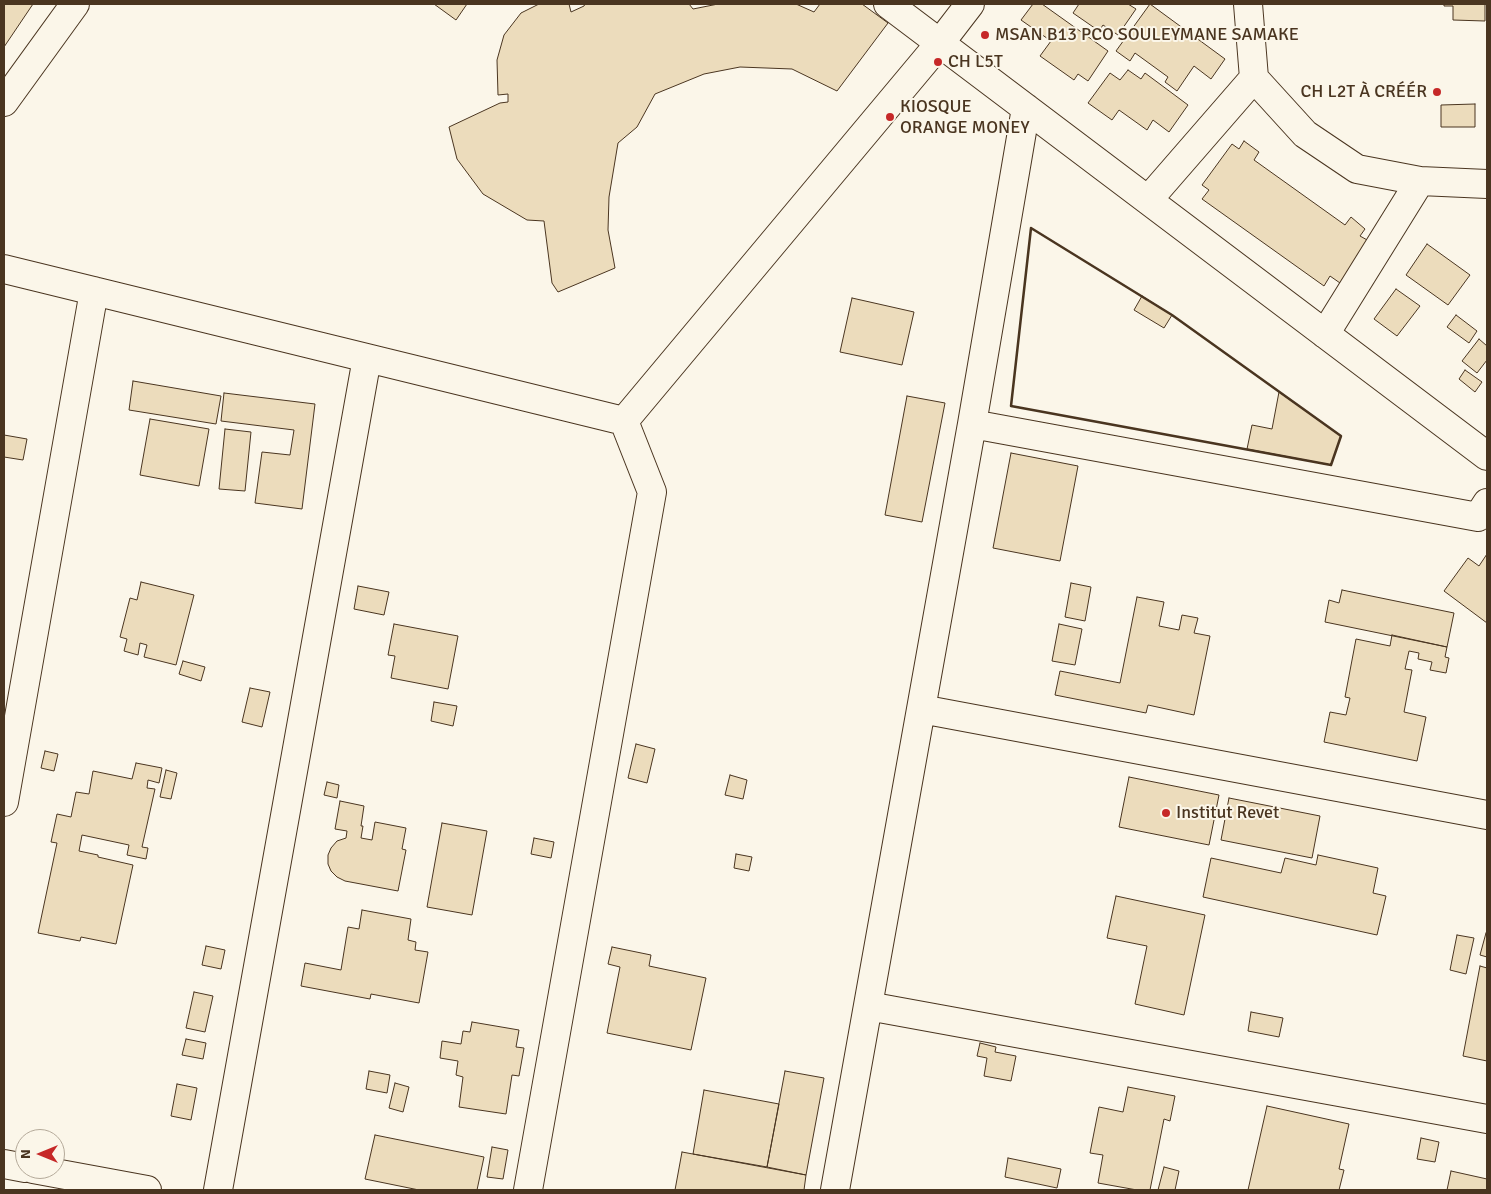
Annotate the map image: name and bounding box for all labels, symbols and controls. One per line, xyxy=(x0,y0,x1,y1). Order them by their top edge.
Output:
place label: MSAN B13 PCO SOULEYMANE SAMAKE xyxy=(995,24,1299,46)
marker: MSAN B13 PCO SOULEYMANE SAMAKE xyxy=(979,29,991,41)
place label: CH L5T xyxy=(948,51,1003,73)
marker: CH L5T xyxy=(932,56,944,68)
place label: CH L2T À CRÉÉR xyxy=(1300,81,1427,103)
marker: CH L2T À CRÉÉR xyxy=(1431,86,1443,98)
place label: KIOSQUE ORANGE MONEY xyxy=(900,96,1029,138)
marker: KIOSQUE ORANGE MONEY xyxy=(884,111,896,123)
place label: Institut Revet xyxy=(1176,802,1279,824)
marker: Institut Revet xyxy=(1160,807,1172,819)
north arrow xyxy=(15,1129,65,1179)
text: N xyxy=(17,1149,34,1159)

